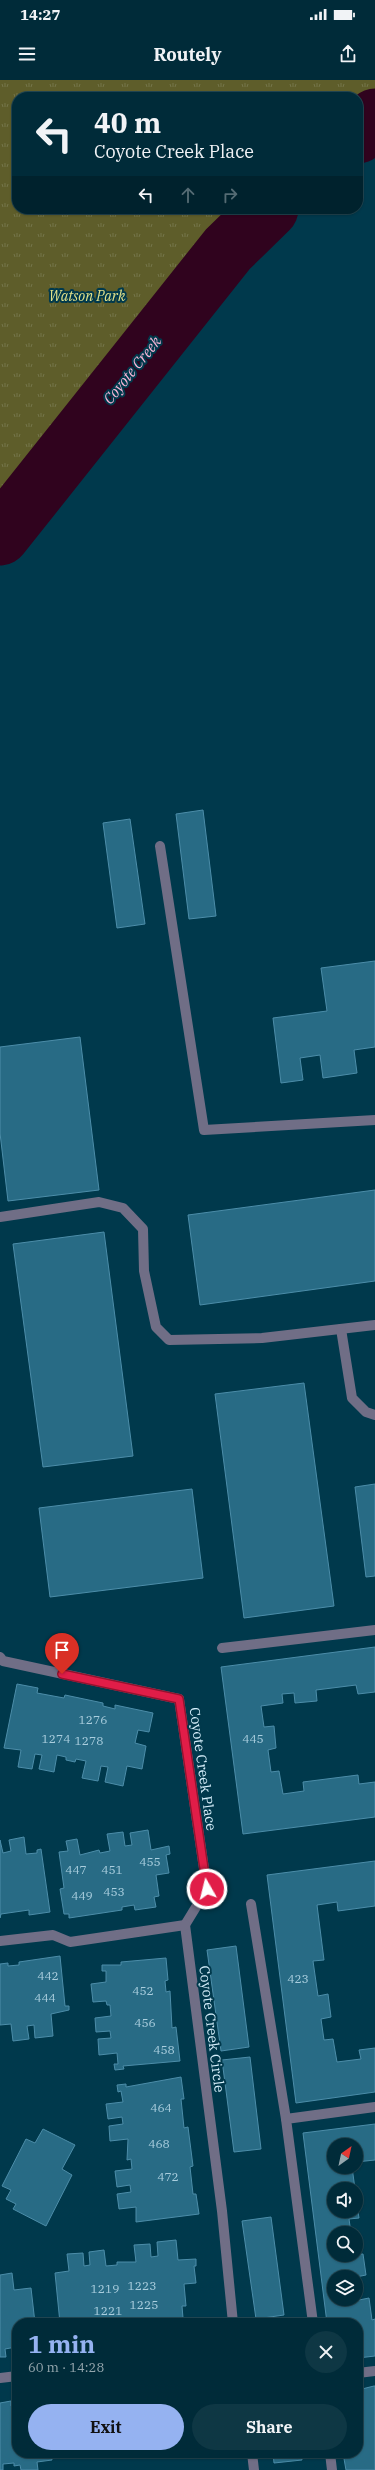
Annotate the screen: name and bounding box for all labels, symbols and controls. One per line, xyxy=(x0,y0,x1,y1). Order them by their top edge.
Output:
text: 14:27 xyxy=(20,5,61,24)
icon: menu xyxy=(16,43,38,65)
text: Routely xyxy=(154,43,221,66)
icon: share xyxy=(337,43,359,65)
text: 40 m xyxy=(94,104,161,141)
icon: left xyxy=(28,108,80,160)
text: Coyote Creek Place xyxy=(94,140,254,163)
icon: left xyxy=(135,184,157,206)
icon: ahead xyxy=(177,184,199,206)
icon: right xyxy=(219,184,241,206)
park label: Watson Park xyxy=(49,287,126,305)
water label: Coyote Creek xyxy=(99,332,165,408)
pin xyxy=(45,1633,79,1674)
icon: arrive xyxy=(51,1639,73,1661)
street label: Coyote Creek Place xyxy=(185,1706,221,1832)
house number: 1276 xyxy=(79,1712,107,1727)
house number: 1274 xyxy=(42,1731,70,1746)
house number: 445 xyxy=(242,1731,264,1746)
house number: 1278 xyxy=(75,1733,103,1748)
house number: 455 xyxy=(139,1854,161,1869)
house number: 447 xyxy=(65,1862,87,1877)
house number: 451 xyxy=(101,1862,123,1877)
position arrow xyxy=(186,1868,228,1910)
house number: 453 xyxy=(103,1884,125,1899)
house number: 449 xyxy=(71,1888,93,1903)
street label: Coyote Creek Circle xyxy=(195,1964,229,2094)
house number: 442 xyxy=(37,1968,59,1983)
house number: 423 xyxy=(287,1971,309,1986)
house number: 452 xyxy=(132,1983,154,1998)
house number: 444 xyxy=(34,1990,56,2005)
house number: 456 xyxy=(134,2015,156,2030)
house number: 458 xyxy=(153,2042,175,2057)
house number: 464 xyxy=(150,2100,172,2115)
house number: 468 xyxy=(148,2136,170,2151)
north arrow xyxy=(327,2138,363,2174)
map controls xyxy=(327,2138,363,2306)
house number: 472 xyxy=(157,2169,179,2184)
button: sound xyxy=(327,2182,363,2218)
button: search xyxy=(327,2226,363,2262)
button: layers xyxy=(327,2270,363,2306)
house number: 1223 xyxy=(128,2278,156,2293)
house number: 1219 xyxy=(91,2281,119,2296)
house number: 1225 xyxy=(130,2297,158,2312)
house number: 1221 xyxy=(94,2303,122,2318)
text: 1 min xyxy=(28,2328,95,2360)
button: close xyxy=(305,2331,347,2373)
text: 60 m · 14:28 xyxy=(28,2359,104,2376)
button: Exit xyxy=(28,2404,184,2450)
button: Share xyxy=(192,2404,347,2450)

